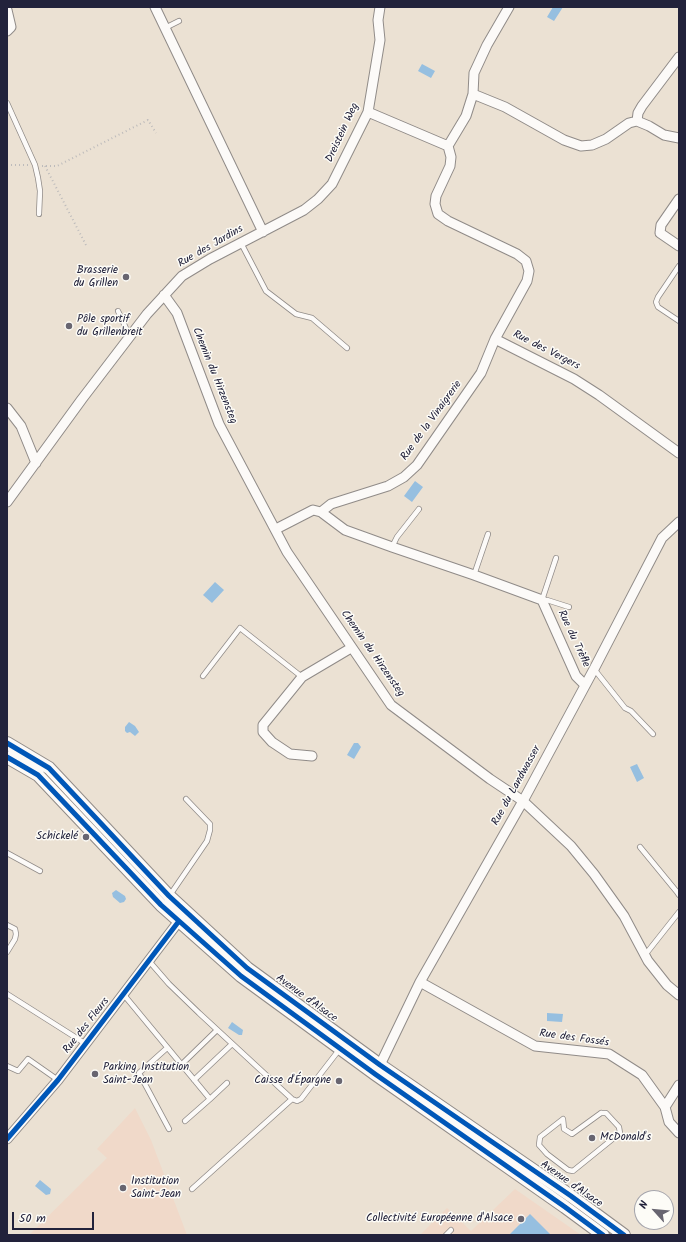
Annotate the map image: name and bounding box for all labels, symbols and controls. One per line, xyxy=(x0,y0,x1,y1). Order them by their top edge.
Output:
street label: Dreistein Weg xyxy=(324,101,362,165)
street label: Rue des Jardins xyxy=(176,223,246,271)
place label: Brasserie du Grillen xyxy=(74,264,118,290)
marker: Brasserie du Grillen xyxy=(121,272,131,282)
place label: Pôle sportif du Grillenbreit xyxy=(77,313,143,339)
marker: Pôle sportif du Grillenbreit xyxy=(64,321,74,331)
street label: Chemin du Hirzensteg xyxy=(189,326,239,426)
street label: Rue des Vergers xyxy=(510,328,582,374)
street label: Rue de la Vinaigrerie xyxy=(399,379,465,463)
street label: Chemin du Hirzensteg xyxy=(337,608,407,700)
street label: Rue du Trèfle xyxy=(554,608,592,670)
street label: Rue du Landwasser xyxy=(490,744,544,828)
place label: Schickelé xyxy=(36,830,78,844)
marker: Schickelé xyxy=(81,832,91,842)
street label: Avenue d'Alsace xyxy=(273,972,339,1026)
street label: Rue des Fleurs xyxy=(61,995,113,1057)
street label: Rue des Fossés xyxy=(538,1028,610,1050)
place label: Parking Institution Saint-Jean xyxy=(103,1061,189,1087)
marker: Parking Institution Saint-Jean xyxy=(90,1069,100,1079)
place label: Caisse d'Épargne xyxy=(254,1074,331,1088)
marker: Caisse d'Épargne xyxy=(334,1076,344,1086)
place label: McDonald's xyxy=(600,1131,651,1145)
marker: McDonald's xyxy=(587,1133,597,1143)
street label: Avenue d'Alsace xyxy=(537,1159,605,1211)
place label: Institution Saint-Jean xyxy=(131,1175,181,1201)
marker: Institution Saint-Jean xyxy=(118,1183,128,1193)
north arrow xyxy=(634,1190,674,1230)
text: N xyxy=(635,1198,654,1212)
scale bar xyxy=(14,1204,96,1230)
text: 50 m xyxy=(19,1209,46,1228)
place label: Collectivité Européenne d'Alsace xyxy=(366,1212,513,1226)
marker: Collectivité Européenne d'Alsace xyxy=(516,1214,526,1224)

